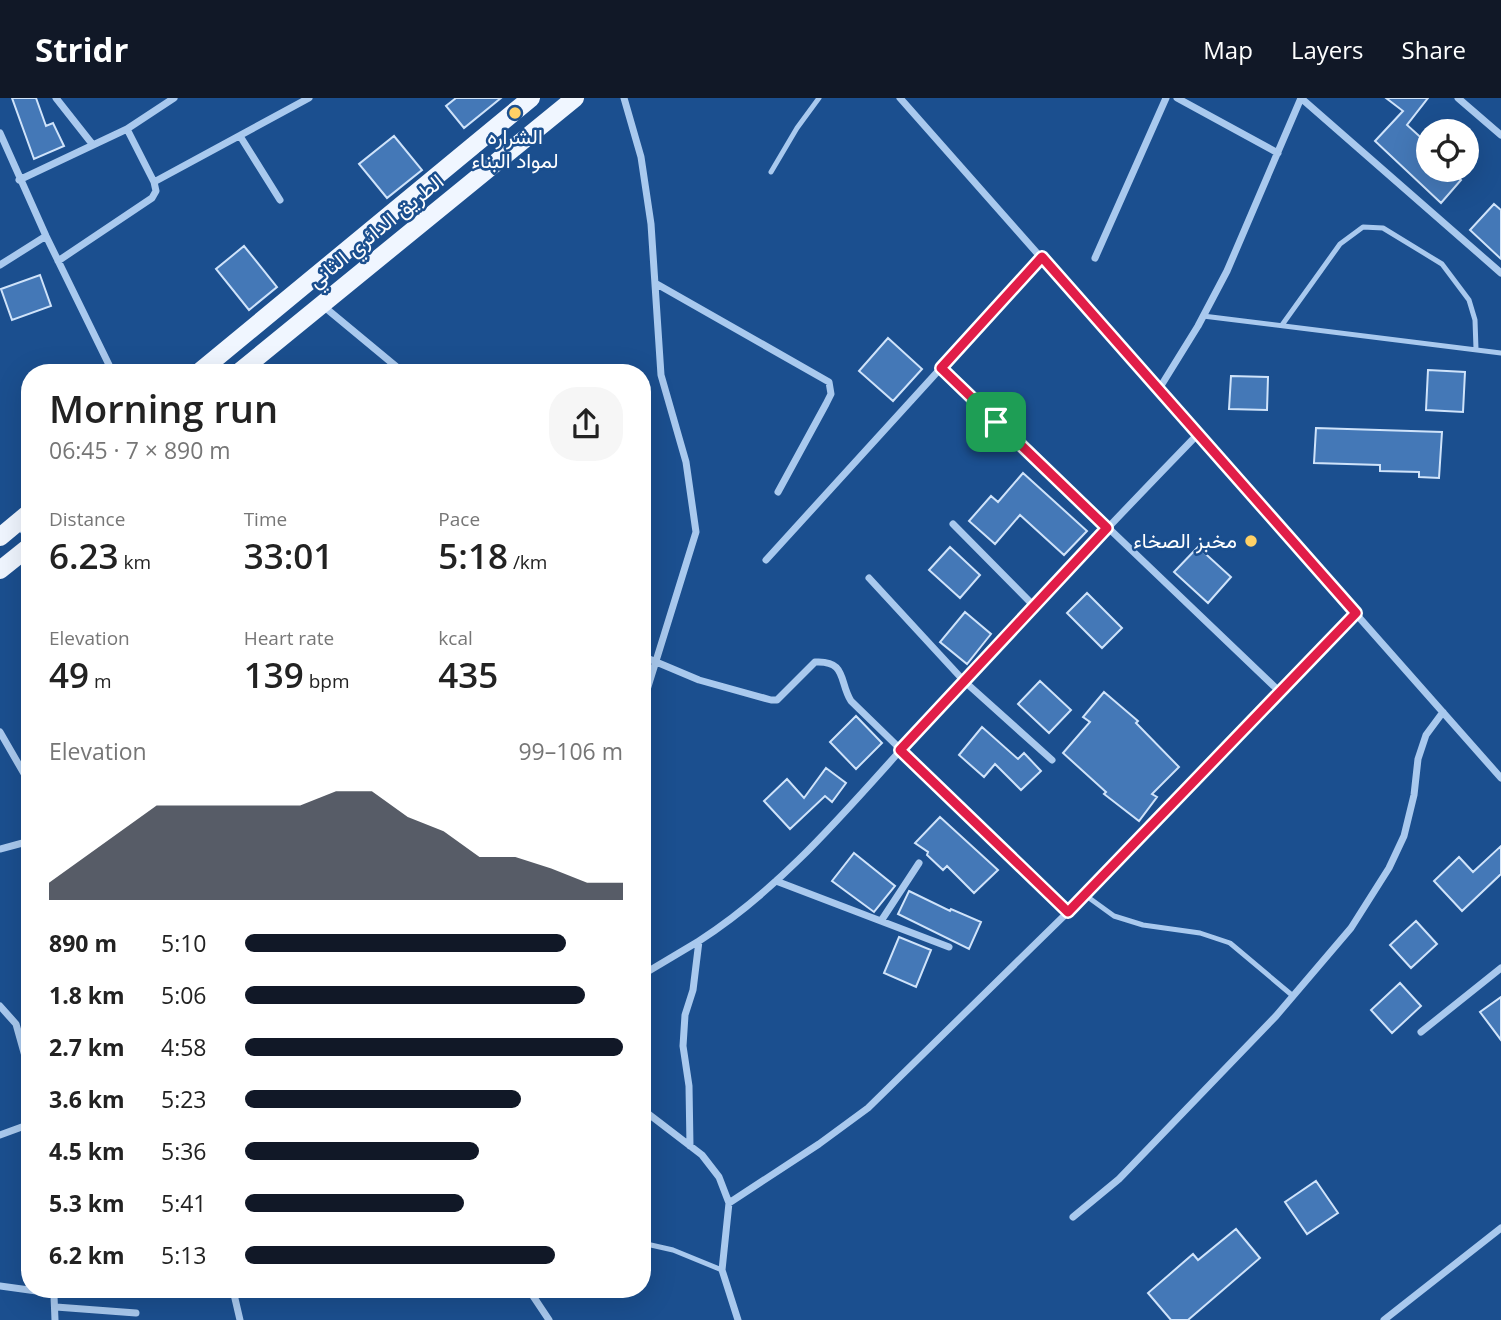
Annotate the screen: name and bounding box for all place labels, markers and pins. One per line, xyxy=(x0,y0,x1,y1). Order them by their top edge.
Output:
marker: الشراره لمواد البناء xyxy=(507,105,523,121)
place label: الشراره لمواد البناء xyxy=(471,122,559,174)
pin xyxy=(966,392,1026,452)
place label: مخبز الصخاء xyxy=(1133,526,1237,554)
marker: مخبز الصخاء xyxy=(1243,533,1259,549)

